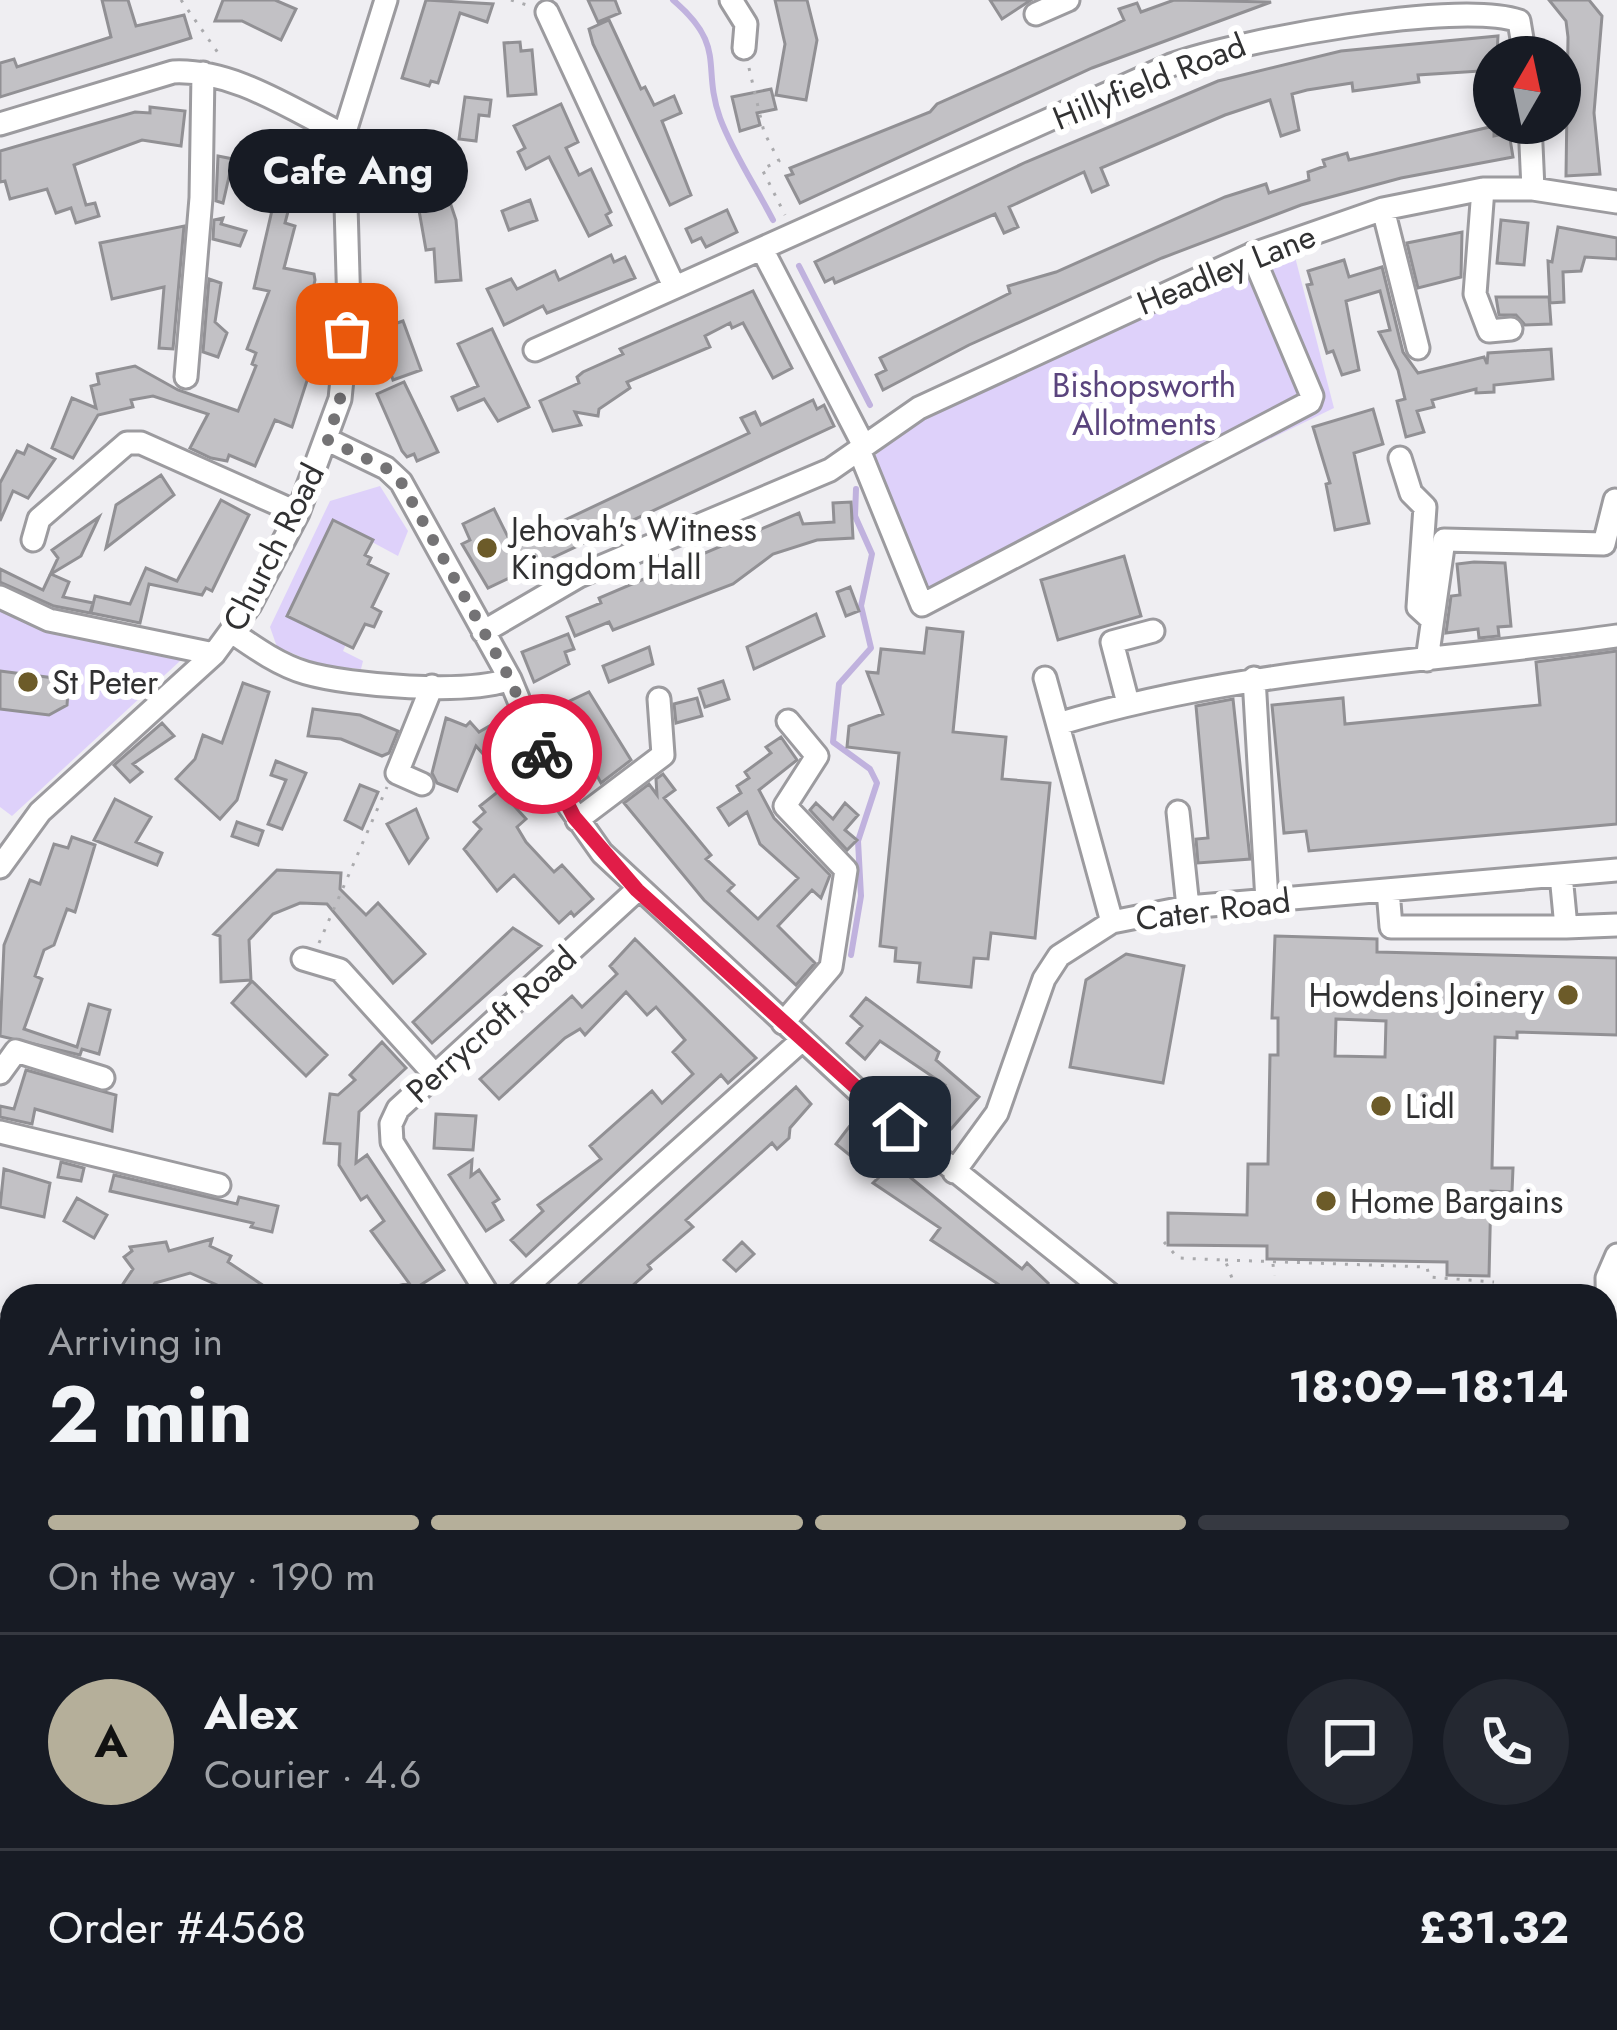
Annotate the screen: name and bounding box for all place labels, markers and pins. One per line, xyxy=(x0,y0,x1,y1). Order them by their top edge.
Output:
callout: Cafe Ang xyxy=(227,130,467,214)
pin xyxy=(296,283,398,385)
place label: Jehovah's Witness Kingdom Hall xyxy=(507,506,757,591)
marker: Jehovah's Witness Kingdom Hall xyxy=(474,535,500,561)
place label: St Peter xyxy=(52,659,159,706)
marker: St Peter xyxy=(15,669,41,695)
place label: Howdens Joinery xyxy=(1308,972,1544,1019)
marker: Howdens Joinery xyxy=(1555,982,1581,1008)
pin xyxy=(849,1076,951,1178)
place label: Lidl xyxy=(1405,1083,1455,1130)
marker: Lidl xyxy=(1368,1093,1394,1119)
place label: Home Bargains xyxy=(1350,1178,1563,1225)
marker: Home Bargains xyxy=(1313,1188,1339,1214)

